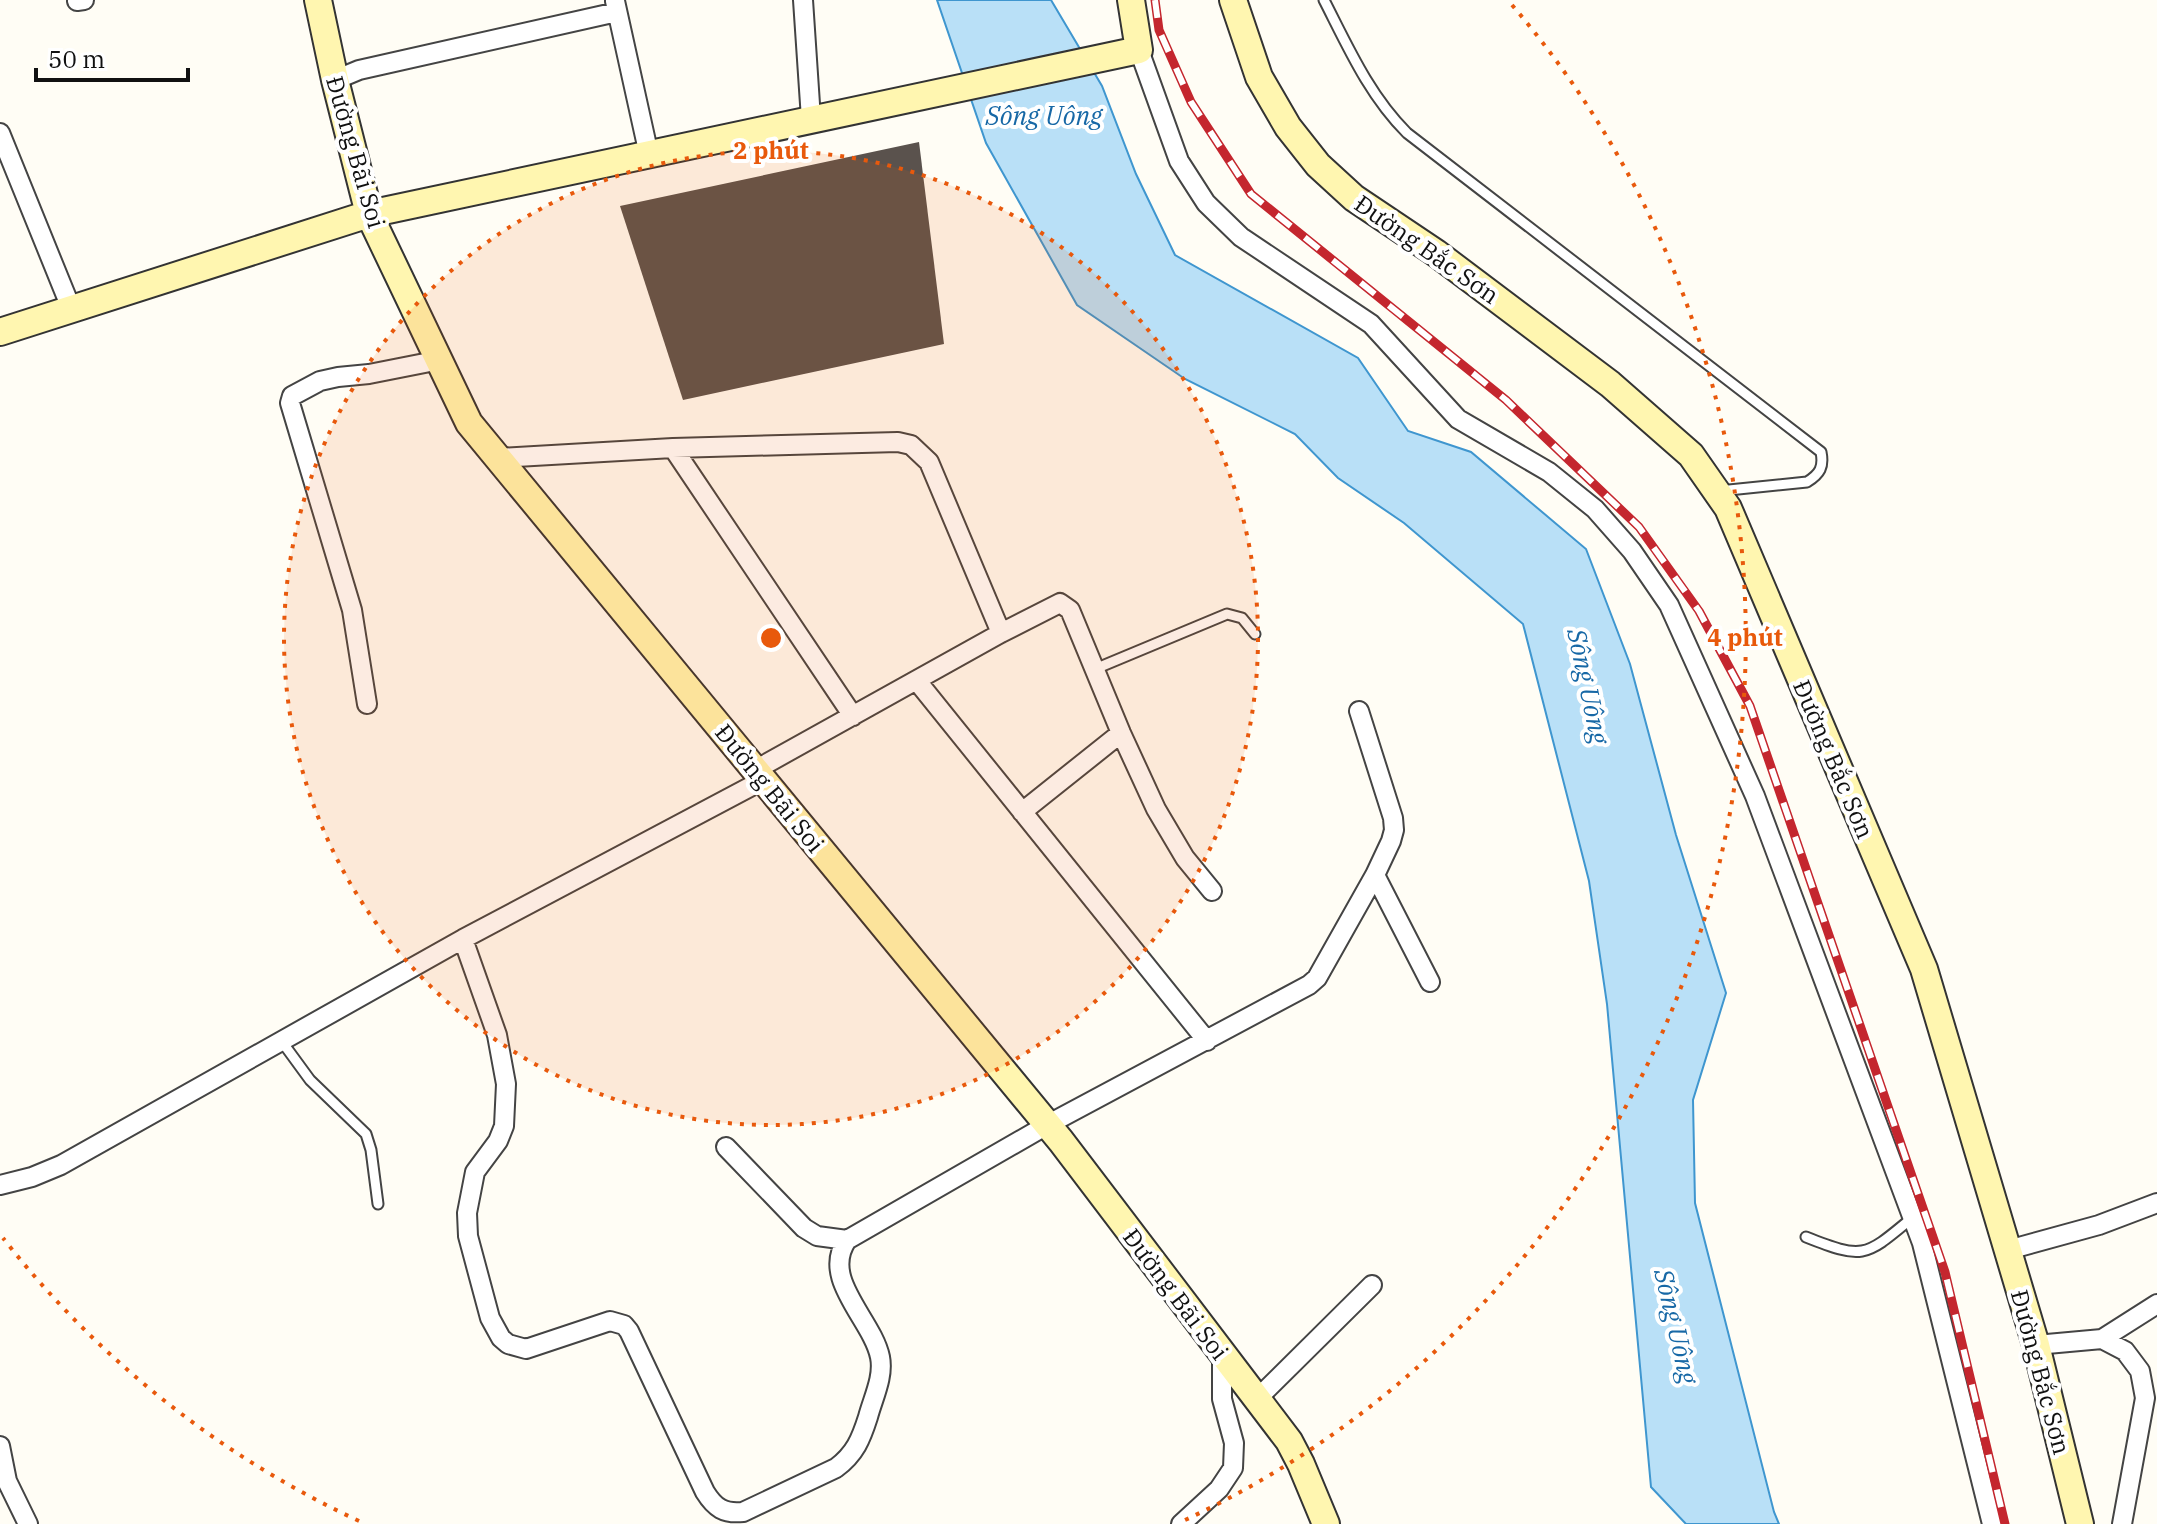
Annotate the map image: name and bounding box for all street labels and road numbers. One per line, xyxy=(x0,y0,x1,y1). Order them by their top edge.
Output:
street label: Đường Bãi Soi xyxy=(319,72,393,232)
street label: Đường Bắc Sơn xyxy=(1348,187,1506,311)
street label: Đường Bắc Sơn xyxy=(1786,675,1882,843)
street label: Đường Bãi Soi xyxy=(708,717,832,859)
street label: Đường Bãi Soi xyxy=(1116,1222,1236,1366)
street label: Đường Bắc Sơn xyxy=(2004,1286,2078,1458)

